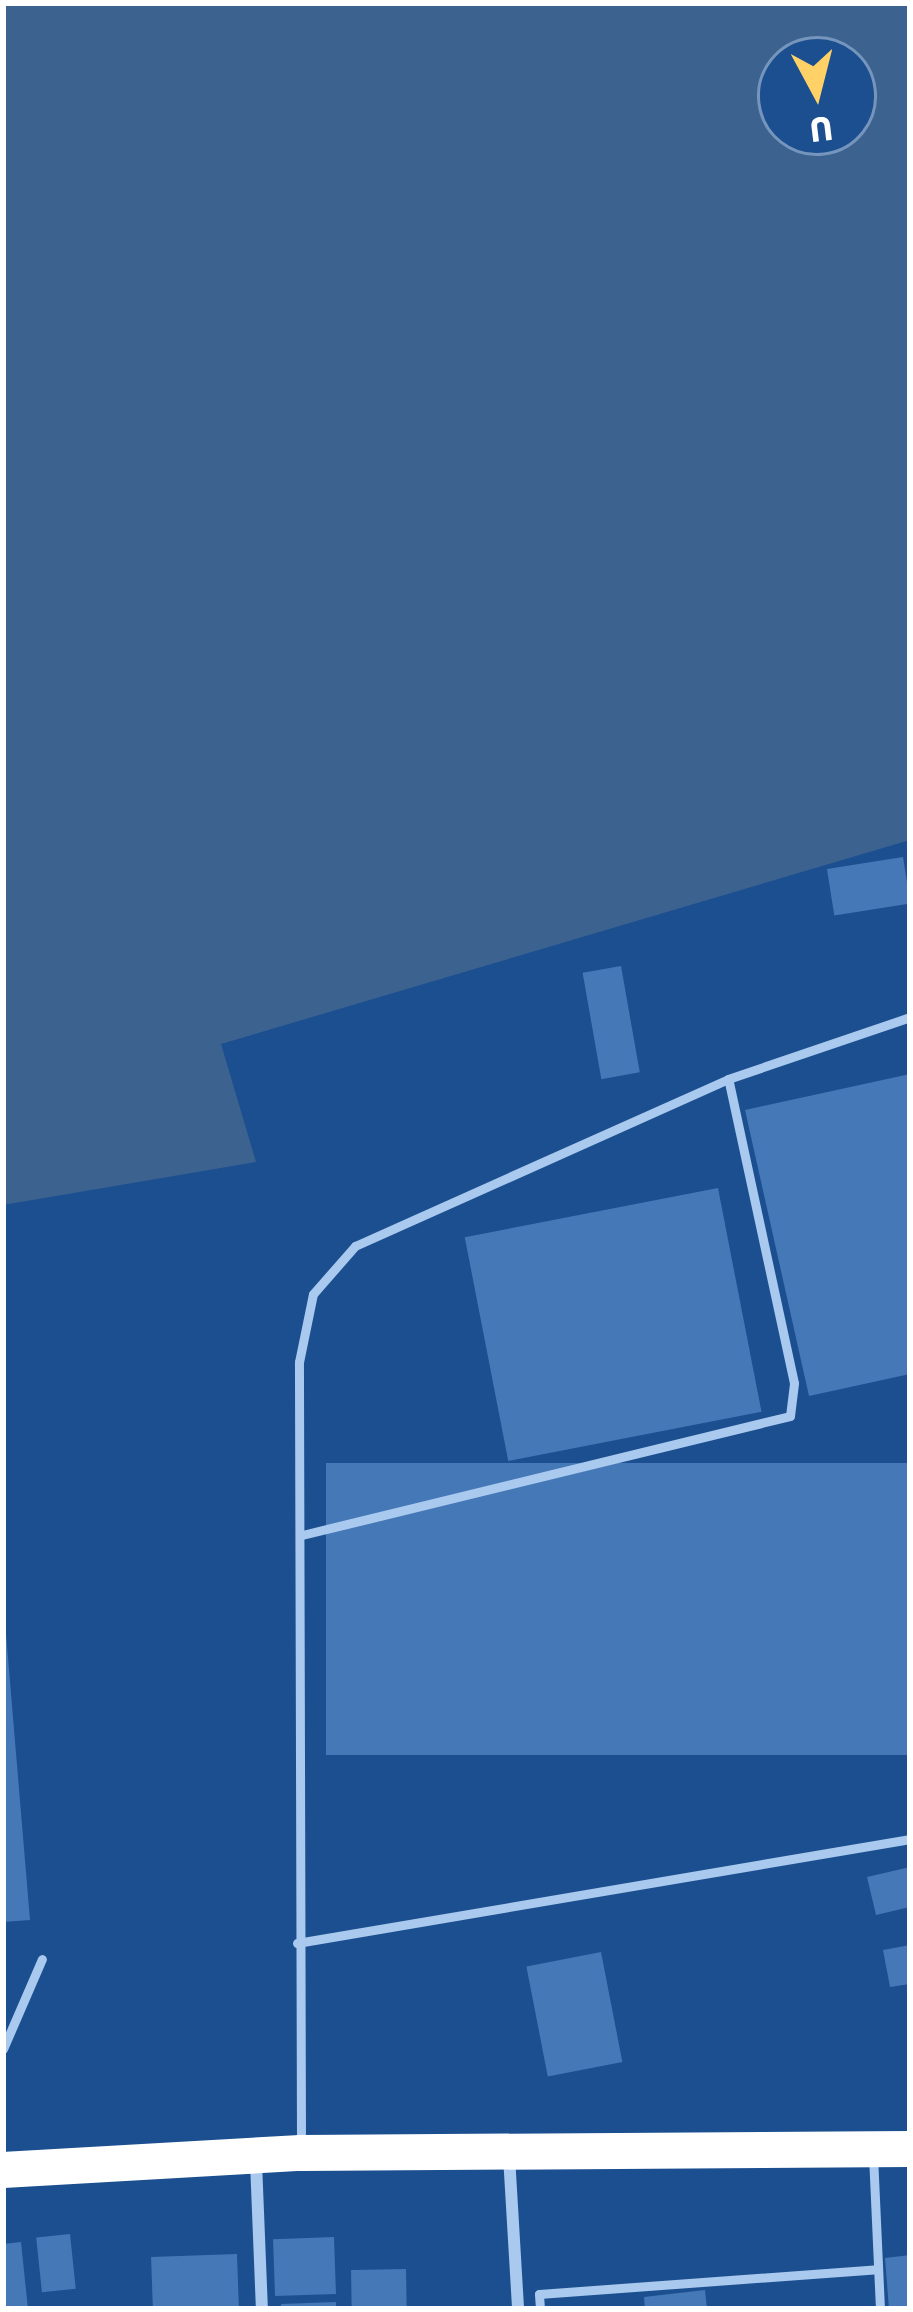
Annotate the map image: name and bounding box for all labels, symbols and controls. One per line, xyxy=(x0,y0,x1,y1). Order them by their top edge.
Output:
north arrow xyxy=(757,36,877,156)
text: U xyxy=(807,105,835,154)

